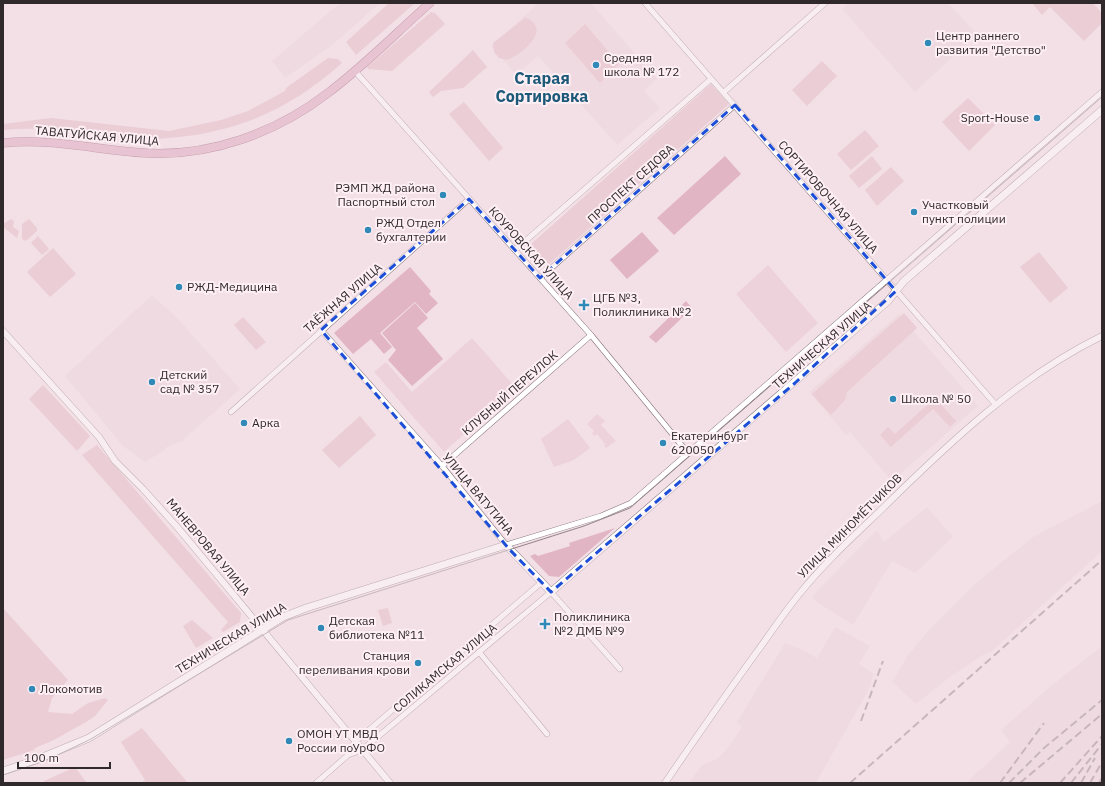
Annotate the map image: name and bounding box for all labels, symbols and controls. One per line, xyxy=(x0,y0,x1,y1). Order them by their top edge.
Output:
place label: Центр раннего развития "Детство" xyxy=(936,28,1046,57)
marker: Центр раннего развития "Детство" xyxy=(923,38,933,48)
place label: Средняя школа № 172 xyxy=(604,50,679,79)
marker: Средняя школа № 172 xyxy=(591,60,601,70)
district label: Старая Сортировка xyxy=(496,68,588,106)
place label: Sport-House xyxy=(961,110,1029,125)
marker: Sport-House xyxy=(1032,113,1042,123)
street label: ТАВАТУЙСКАЯ УЛИЦА xyxy=(34,123,160,148)
street label: СОРТИРОВОЧНАЯ УЛИЦА xyxy=(775,137,882,256)
street label: ПРОСПЕКТ СЕДОВА xyxy=(584,141,677,226)
place label: РЭМП ЖД района Паспортный стол xyxy=(335,180,436,209)
marker: РЭМП ЖД района Паспортный стол xyxy=(438,190,448,200)
place label: Участковый пункт полиции xyxy=(922,197,1006,226)
street label: КОУРОВСКАЯ УЛИЦА xyxy=(486,203,577,302)
marker: Участковый пункт полиции xyxy=(909,207,919,217)
place label: РЖД Отдел бухгалтерии xyxy=(376,215,446,244)
marker: РЖД Отдел бухгалтерии xyxy=(363,225,373,235)
street label: ТАЁЖНАЯ УЛИЦА xyxy=(300,259,385,336)
place label: РЖД-Медицина xyxy=(187,279,278,294)
marker: РЖД-Медицина xyxy=(174,282,184,292)
place label: ЦГБ №3, Поликлиника №2 xyxy=(593,290,692,319)
street label: ТЕХНИЧЕСКАЯ УЛИЦА xyxy=(769,297,874,392)
marker: ЦГБ №3, Поликлиника №2 xyxy=(578,299,590,311)
street label: КЛУБНЫЙ ПЕРЕУЛОК xyxy=(459,347,561,438)
place label: Детский сад № 357 xyxy=(160,367,219,396)
marker: Детский сад № 357 xyxy=(147,377,157,387)
place label: Школа № 50 xyxy=(901,391,971,406)
marker: Школа № 50 xyxy=(888,394,898,404)
place label: Арка xyxy=(252,415,280,430)
marker: Арка xyxy=(239,418,249,428)
place label: Екатеринбург 620050 xyxy=(671,428,749,457)
marker: Екатеринбург 620050 xyxy=(658,438,668,448)
street label: УЛИЦА ВАТУТИНА xyxy=(440,449,517,538)
street label: УЛИЦА МИНОМЁТЧИКОВ xyxy=(794,470,905,581)
street label: МАНЕВРОВАЯ УЛИЦА xyxy=(163,495,254,599)
street label: ТЕХНИЧЕСКАЯ УЛИЦА xyxy=(173,598,289,677)
place label: Поликлиника №2 ДМБ №9 xyxy=(554,609,631,638)
place label: Детская библиотека №11 xyxy=(329,613,425,642)
marker: Поликлиника №2 ДМБ №9 xyxy=(539,618,551,630)
street label: СОЛИКАМСКАЯ УЛИЦА xyxy=(390,620,500,715)
marker: Детская библиотека №11 xyxy=(316,623,326,633)
place label: Станция переливания крови xyxy=(299,648,410,677)
marker: Станция переливания крови xyxy=(413,658,423,668)
place label: Локомотив xyxy=(40,681,102,696)
marker: Локомотив xyxy=(27,684,37,694)
place label: ОМОН УТ МВД России поУрФО xyxy=(297,726,385,755)
marker: ОМОН УТ МВД России поУрФО xyxy=(284,736,294,746)
scale bar xyxy=(18,744,110,770)
text: 100 m xyxy=(24,750,59,765)

